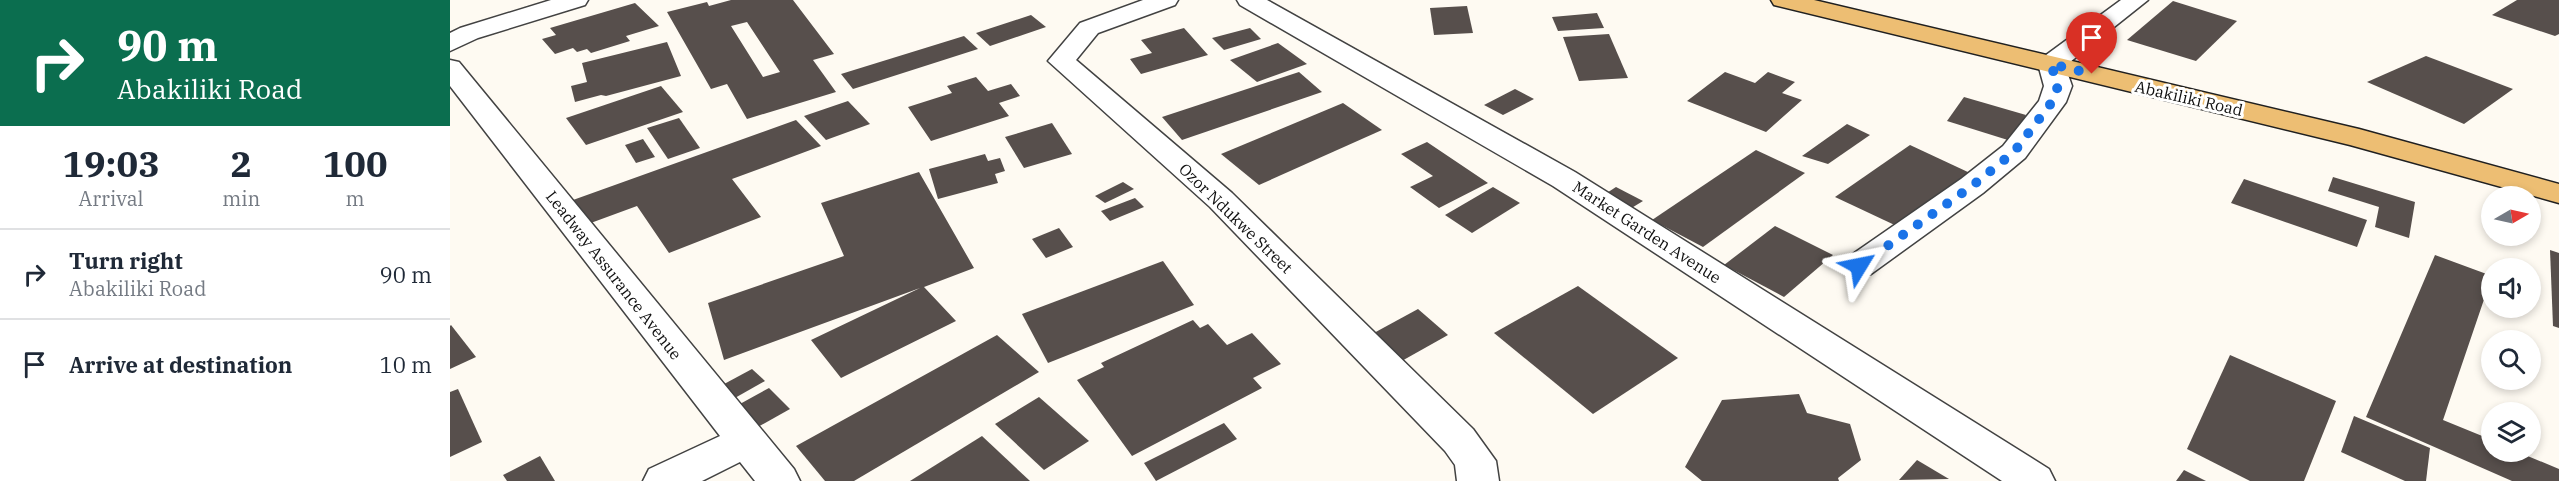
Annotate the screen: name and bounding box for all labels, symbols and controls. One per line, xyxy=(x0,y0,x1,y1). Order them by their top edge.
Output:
pin xyxy=(2066,12,2117,74)
text: 90 m xyxy=(117,18,218,73)
icon: arrive xyxy=(2075,21,2108,54)
icon: right xyxy=(18,24,96,102)
text: Abakiliki Road xyxy=(117,71,303,106)
street label: Abakiliki Road xyxy=(2133,76,2245,120)
text: 19:03 xyxy=(62,140,160,187)
text: 2 xyxy=(230,140,252,187)
text: 100 xyxy=(323,140,388,187)
street label: Ozor Ndukwe Street xyxy=(1175,159,1297,278)
street label: Market Garden Avenue xyxy=(1569,177,1725,287)
text: Arrival xyxy=(79,185,144,212)
text: min xyxy=(222,185,260,212)
text: m xyxy=(346,185,365,212)
north arrow xyxy=(2481,186,2541,246)
map controls xyxy=(2481,186,2541,462)
street label: Leadway Assurance Avenue xyxy=(542,187,686,363)
position arrow xyxy=(1827,234,1891,298)
text: Turn right xyxy=(69,246,183,275)
icon: right xyxy=(18,258,51,291)
button: sound xyxy=(2481,258,2541,318)
text: 90 m xyxy=(380,260,432,289)
text: Abakiliki Road xyxy=(69,275,206,302)
button: search xyxy=(2481,330,2541,390)
icon: arrive xyxy=(18,348,51,381)
text: Arrive at destination xyxy=(69,350,292,379)
text: 10 m xyxy=(380,350,432,379)
button: layers xyxy=(2481,402,2541,462)

